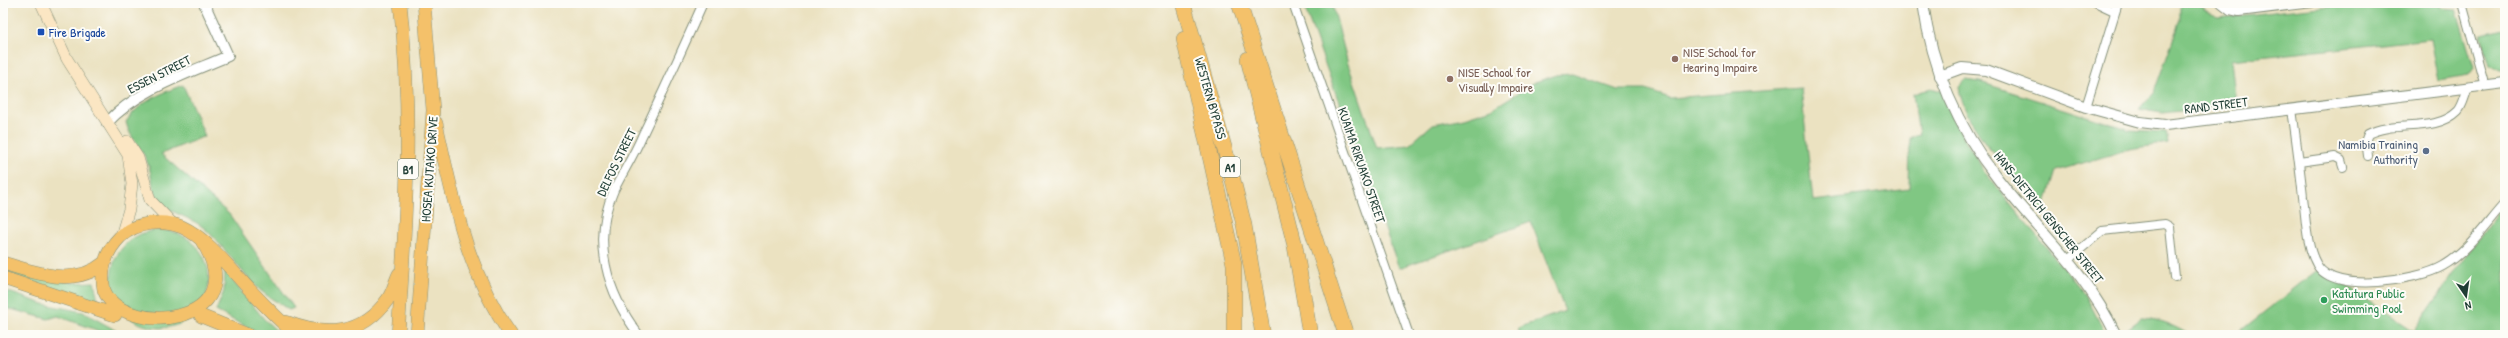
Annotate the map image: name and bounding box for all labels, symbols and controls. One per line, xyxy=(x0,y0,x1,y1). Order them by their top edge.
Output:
place label: Fire Brigade xyxy=(48,23,106,41)
marker: Fire Brigade xyxy=(36,27,46,37)
place label: NISE School for Hearing Impaire xyxy=(1683,43,1758,76)
street label: ESSEN STREET xyxy=(124,50,195,98)
marker: NISE School for Hearing Impaire xyxy=(1670,54,1680,64)
street label: WESTERN BYPASS xyxy=(1191,55,1231,141)
place label: NISE School for Visually Impaire xyxy=(1458,63,1533,96)
marker: NISE School for Visually Impaire xyxy=(1445,74,1455,84)
street label: RAND STREET xyxy=(2183,92,2250,118)
street label: KUAIMA RIRUAKO STREET xyxy=(1334,105,1391,226)
street label: HOSEA KUTAKO DRIVE xyxy=(416,115,442,222)
street label: DELFOS STREET xyxy=(592,124,641,199)
place label: Namibia Training Authority xyxy=(2338,135,2418,168)
marker: Namibia Training Authority xyxy=(2421,146,2431,156)
street label: HANS-DIETRICH GENSCHER STREET xyxy=(1990,147,2108,287)
road number: A1 xyxy=(1220,157,1240,177)
road number: B1 xyxy=(398,159,418,179)
north arrow xyxy=(2446,276,2486,316)
place label: Katutura Public Swimming Pool xyxy=(2332,284,2405,317)
marker: Katutura Public Swimming Pool xyxy=(2319,295,2329,305)
text: N xyxy=(2464,298,2473,313)

